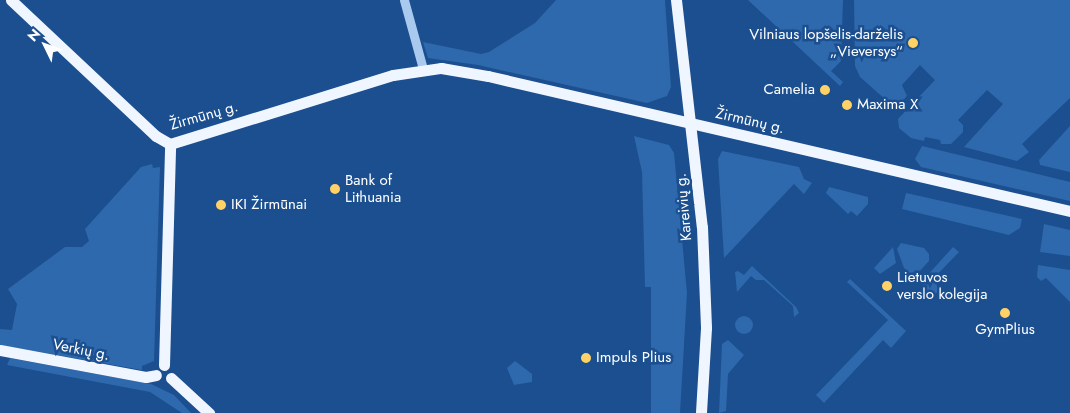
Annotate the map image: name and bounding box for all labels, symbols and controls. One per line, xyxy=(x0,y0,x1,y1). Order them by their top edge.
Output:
north arrow xyxy=(20,20,70,70)
text: N xyxy=(23,24,45,46)
place label: Vilniaus lopšelis-darželis „Vieversys“ xyxy=(749,25,903,60)
marker: Vilniaus lopšelis-darželis „Vieversys“ xyxy=(907,37,919,49)
place label: Camelia xyxy=(764,81,815,99)
marker: Camelia xyxy=(819,84,831,96)
place label: Maxima X xyxy=(857,96,918,114)
street label: Žirmūnų g. xyxy=(168,98,240,134)
marker: Maxima X xyxy=(841,99,853,111)
street label: Žirmūnų g. xyxy=(714,104,786,138)
place label: Bank of Lithuania xyxy=(345,171,401,206)
street label: Kareivių g. xyxy=(672,172,696,242)
marker: Bank of Lithuania xyxy=(329,183,341,195)
place label: IKI Žirmūnai xyxy=(231,196,307,214)
marker: IKI Žirmūnai xyxy=(215,199,227,211)
place label: Lietuvos verslo kolegija xyxy=(897,268,988,303)
marker: Lietuvos verslo kolegija xyxy=(881,280,893,292)
marker: GymPlius xyxy=(999,307,1011,319)
place label: GymPlius xyxy=(975,321,1035,339)
street label: Verkių g. xyxy=(51,336,111,364)
place label: Impuls Plius xyxy=(596,349,671,367)
marker: Impuls Plius xyxy=(580,352,592,364)

